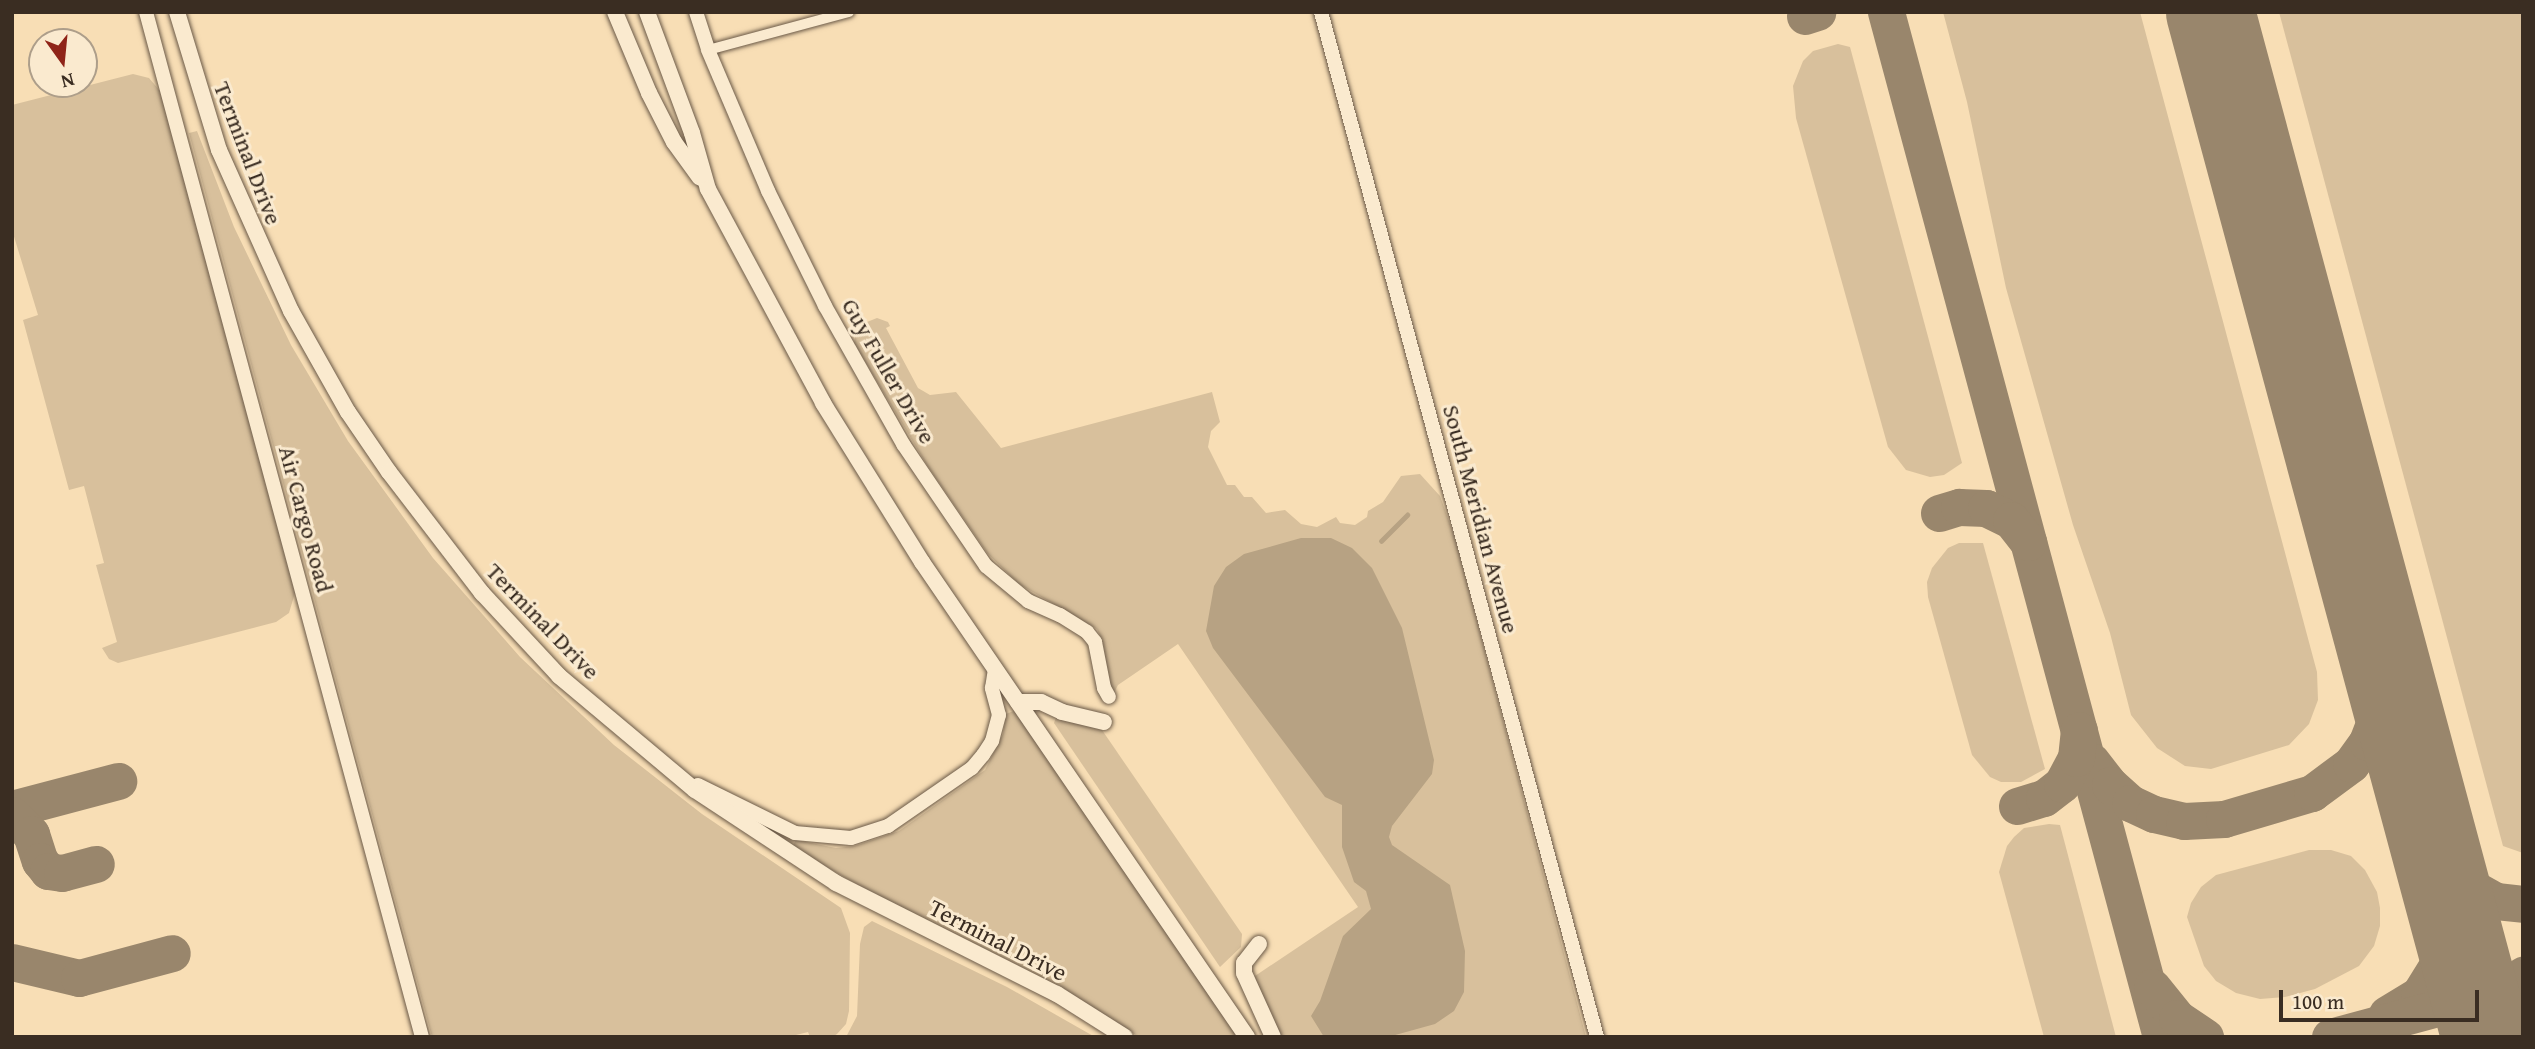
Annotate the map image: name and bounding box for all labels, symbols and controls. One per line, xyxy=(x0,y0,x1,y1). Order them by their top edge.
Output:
north arrow xyxy=(28,28,98,98)
text: N xyxy=(58,66,78,97)
street label: Terminal Drive xyxy=(208,77,288,229)
street label: Guy Fuller Drive xyxy=(836,293,942,449)
street label: South Meridian Avenue xyxy=(1437,402,1525,636)
street label: Air Cargo Road xyxy=(273,443,339,595)
street label: Terminal Drive xyxy=(480,557,606,685)
street label: Terminal Drive xyxy=(924,893,1072,987)
scale bar xyxy=(2283,976,2482,1020)
text: 100 m xyxy=(2292,986,2344,1017)

